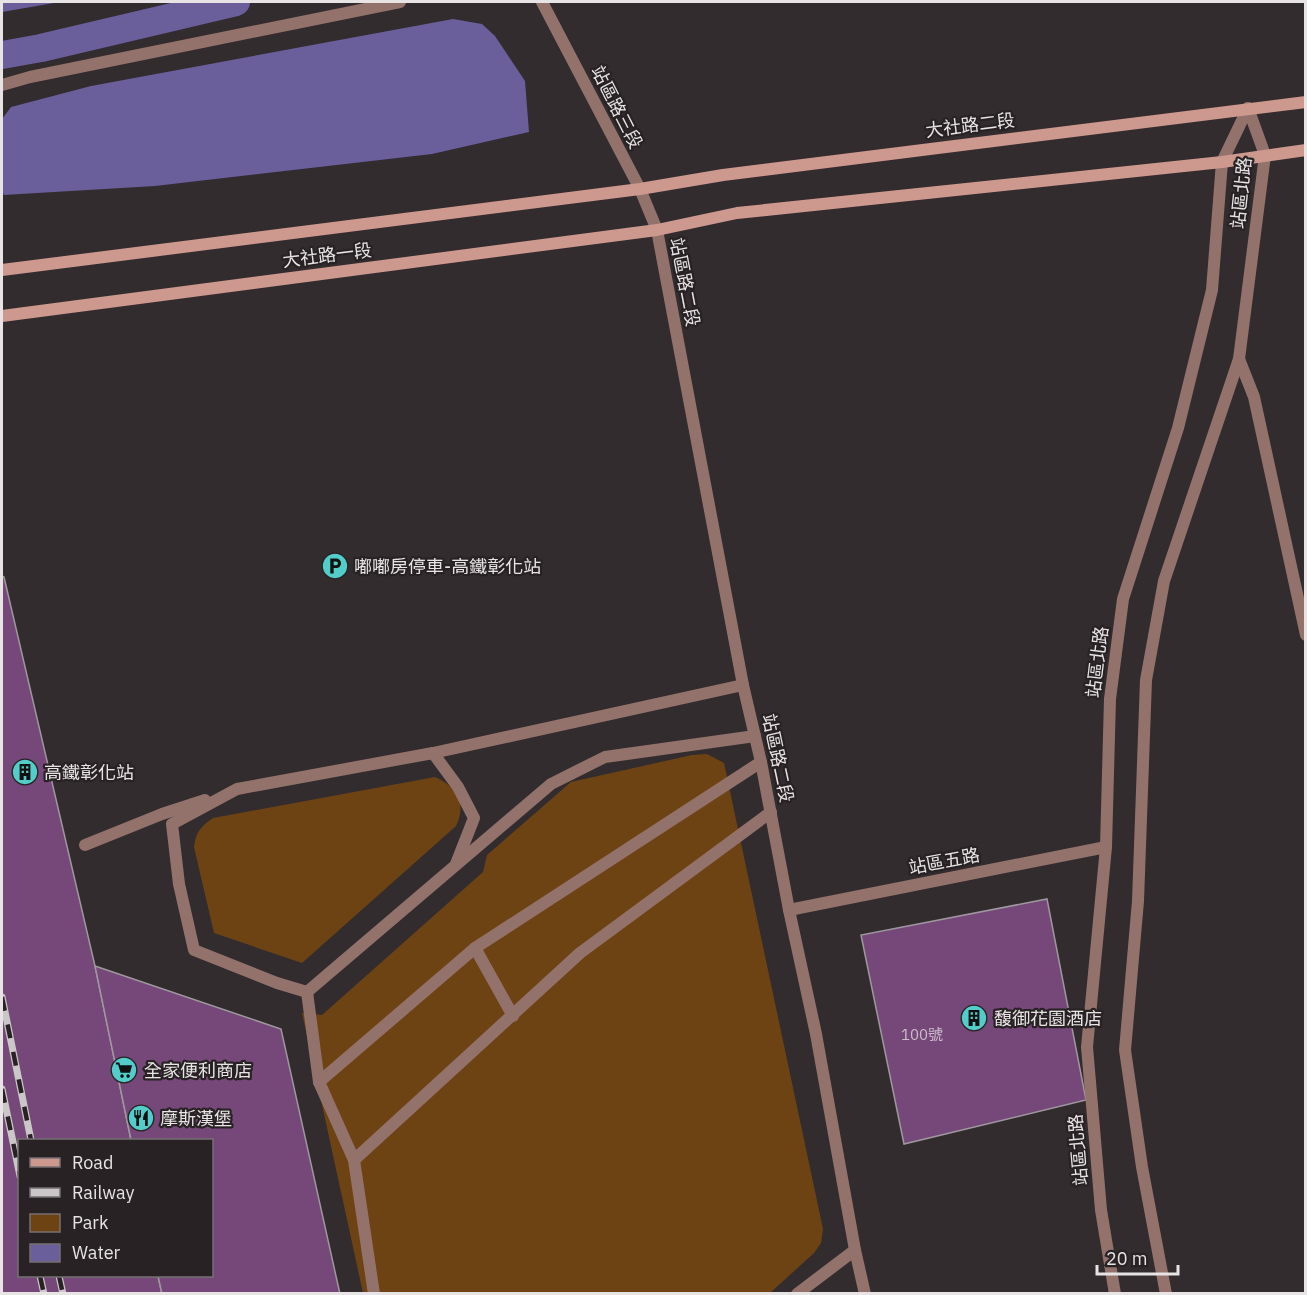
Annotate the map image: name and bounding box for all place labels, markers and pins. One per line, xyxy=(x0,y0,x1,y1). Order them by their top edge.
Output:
parking icon: 嘟嘟房停車-高鐵彰化站 xyxy=(320,551,350,581)
place label: 嘟嘟房停車-高鐵彰化站 xyxy=(354,555,541,578)
building icon: 高鐵彰化站 xyxy=(10,757,40,787)
place label: 高鐵彰化站 xyxy=(44,761,134,784)
building icon: 馥御花園酒店 xyxy=(959,1003,989,1033)
place label: 馥御花園酒店 xyxy=(994,1007,1102,1030)
supermarket icon: 全家便利商店 xyxy=(109,1055,139,1085)
place label: 全家便利商店 xyxy=(144,1059,252,1082)
restaurant icon: 摩斯漢堡 xyxy=(126,1103,156,1133)
place label: 摩斯漢堡 xyxy=(160,1107,232,1130)

